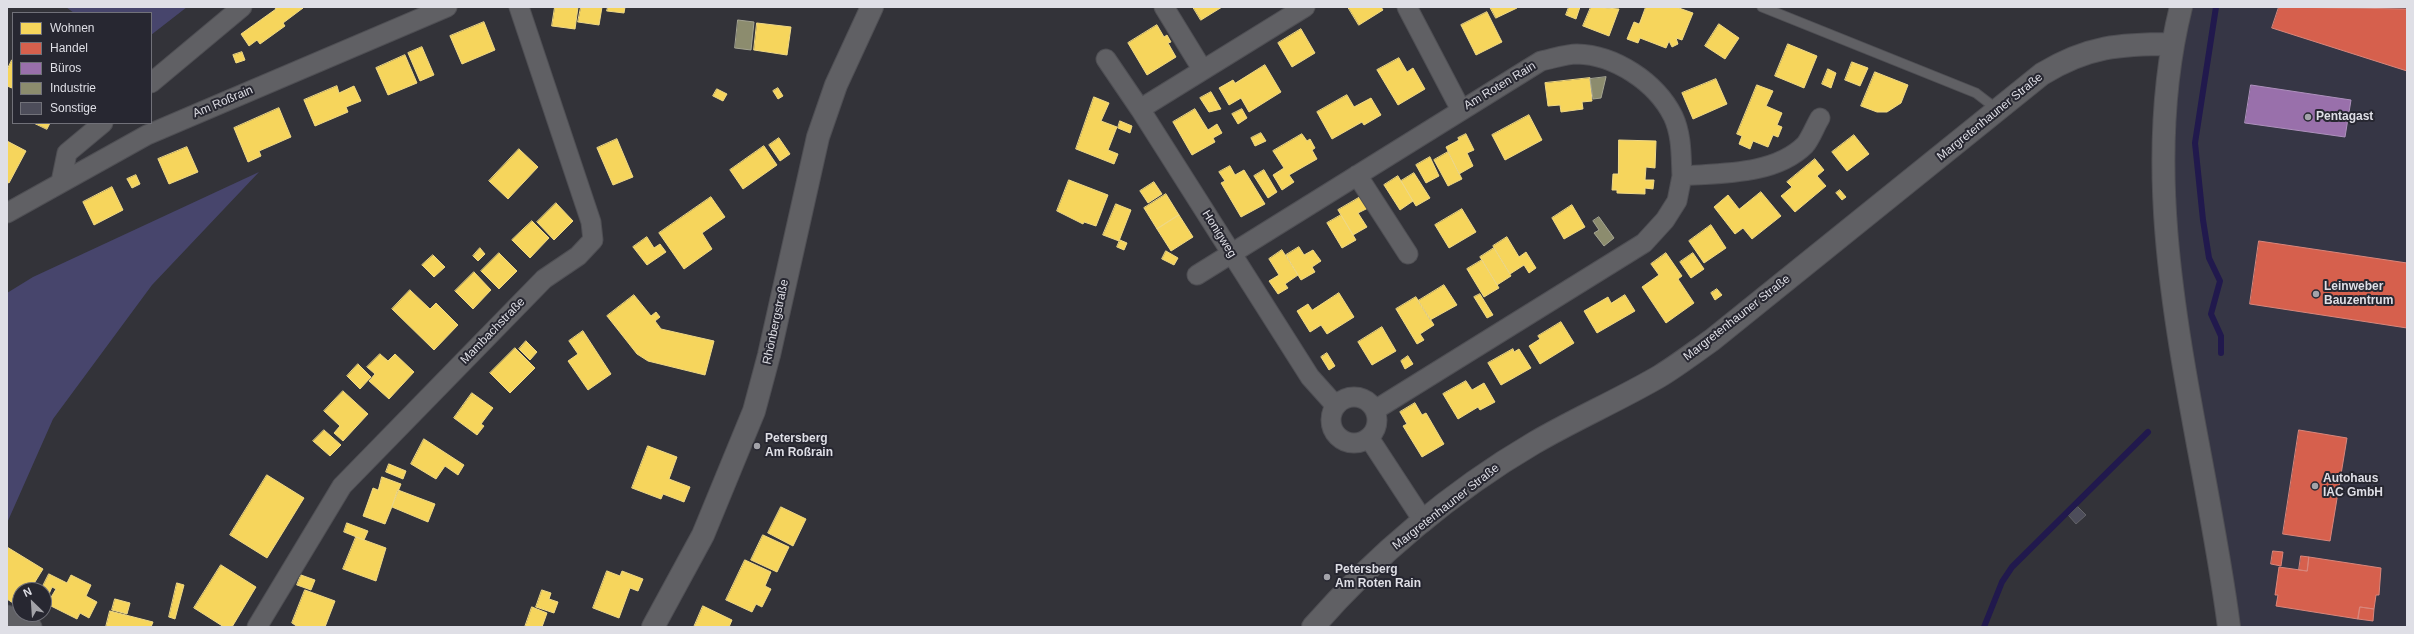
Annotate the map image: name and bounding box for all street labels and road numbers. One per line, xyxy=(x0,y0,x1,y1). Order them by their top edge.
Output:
street label: Am Roten Rain xyxy=(1461,59,1539,113)
street label: Margretenhauner Straße xyxy=(1934,70,2046,164)
street label: Am Roßrain xyxy=(191,83,255,121)
street label: Honigweg xyxy=(1199,208,1239,260)
street label: Margretenhauner Straße xyxy=(1681,272,1793,364)
street label: Rhönbergstraße xyxy=(760,278,792,366)
street label: Mambachstraße xyxy=(458,295,528,367)
street label: Margretenhauner Straße xyxy=(1390,461,1502,553)

